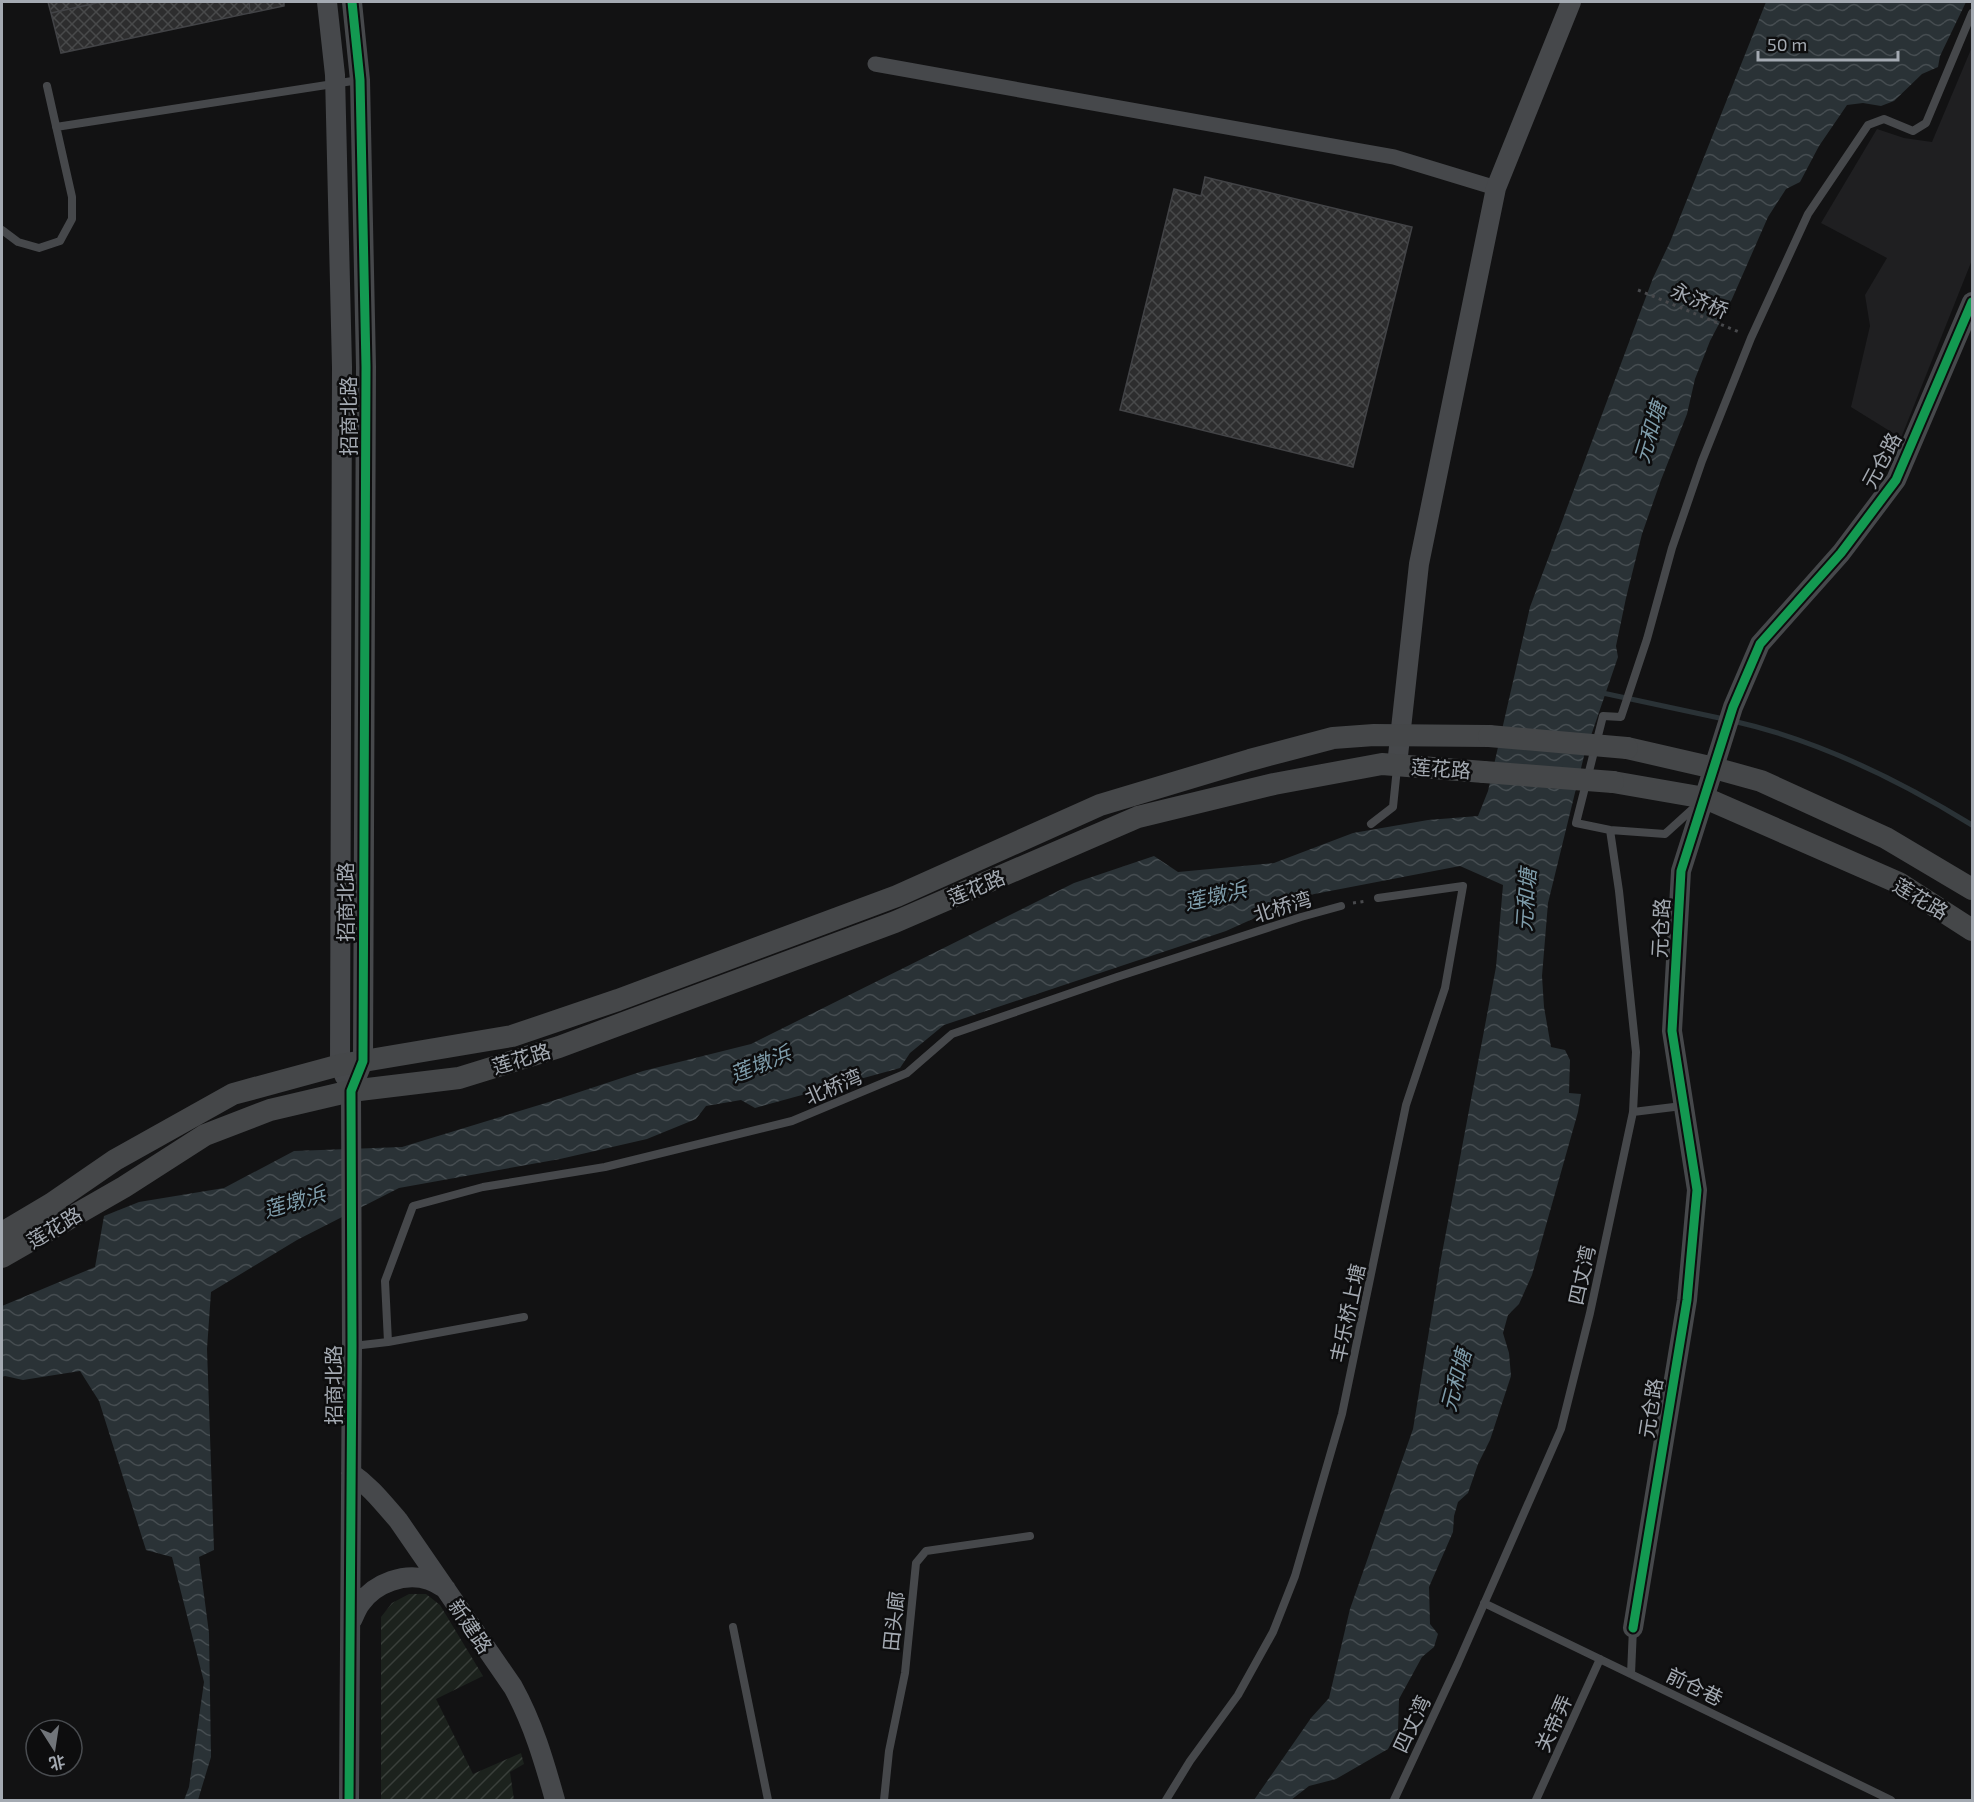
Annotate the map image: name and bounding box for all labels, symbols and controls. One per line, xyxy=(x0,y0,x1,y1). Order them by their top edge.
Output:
scale bar xyxy=(1758,24,1898,62)
text: 50 m xyxy=(1767,33,1807,55)
street label: 永济桥 xyxy=(1668,277,1732,323)
street label: 招商北路 xyxy=(336,376,360,456)
water label: 元和塘 xyxy=(1628,395,1671,466)
street label: 元仓路 xyxy=(1856,428,1906,492)
street label: 莲花路 xyxy=(1410,754,1472,782)
street label: 招商北路 xyxy=(333,862,357,942)
street label: 莲花路 xyxy=(944,864,1008,910)
water label: 元和塘 xyxy=(1510,865,1540,932)
street label: 莲花路 xyxy=(1889,872,1953,924)
water label: 莲墩浜 xyxy=(1181,875,1250,914)
street label: 北桥湾 xyxy=(1250,886,1314,926)
street label: 元仓路 xyxy=(1646,897,1674,959)
street label: 莲花路 xyxy=(489,1038,553,1078)
water label: 莲墩浜 xyxy=(726,1039,796,1086)
street label: 北桥湾 xyxy=(801,1063,865,1109)
water label: 莲墩浜 xyxy=(260,1180,330,1222)
street label: 莲花路 xyxy=(22,1201,86,1253)
street label: 四丈湾 xyxy=(1563,1243,1599,1307)
street label: 丰乐桥上塘 xyxy=(1325,1262,1369,1364)
water label: 元和塘 xyxy=(1435,1343,1476,1414)
street label: 招商北路 xyxy=(321,1345,345,1425)
street label: 元仓路 xyxy=(1633,1376,1667,1440)
street label: 田头廊 xyxy=(878,1590,908,1652)
street label: 新建路 xyxy=(444,1594,498,1658)
street label: 前仓巷 xyxy=(1663,1662,1727,1710)
street label: 关帝弄 xyxy=(1530,1691,1576,1755)
street label: 四丈湾 xyxy=(1387,1692,1435,1756)
north arrow xyxy=(24,1718,84,1778)
text: 北 xyxy=(47,1752,67,1774)

